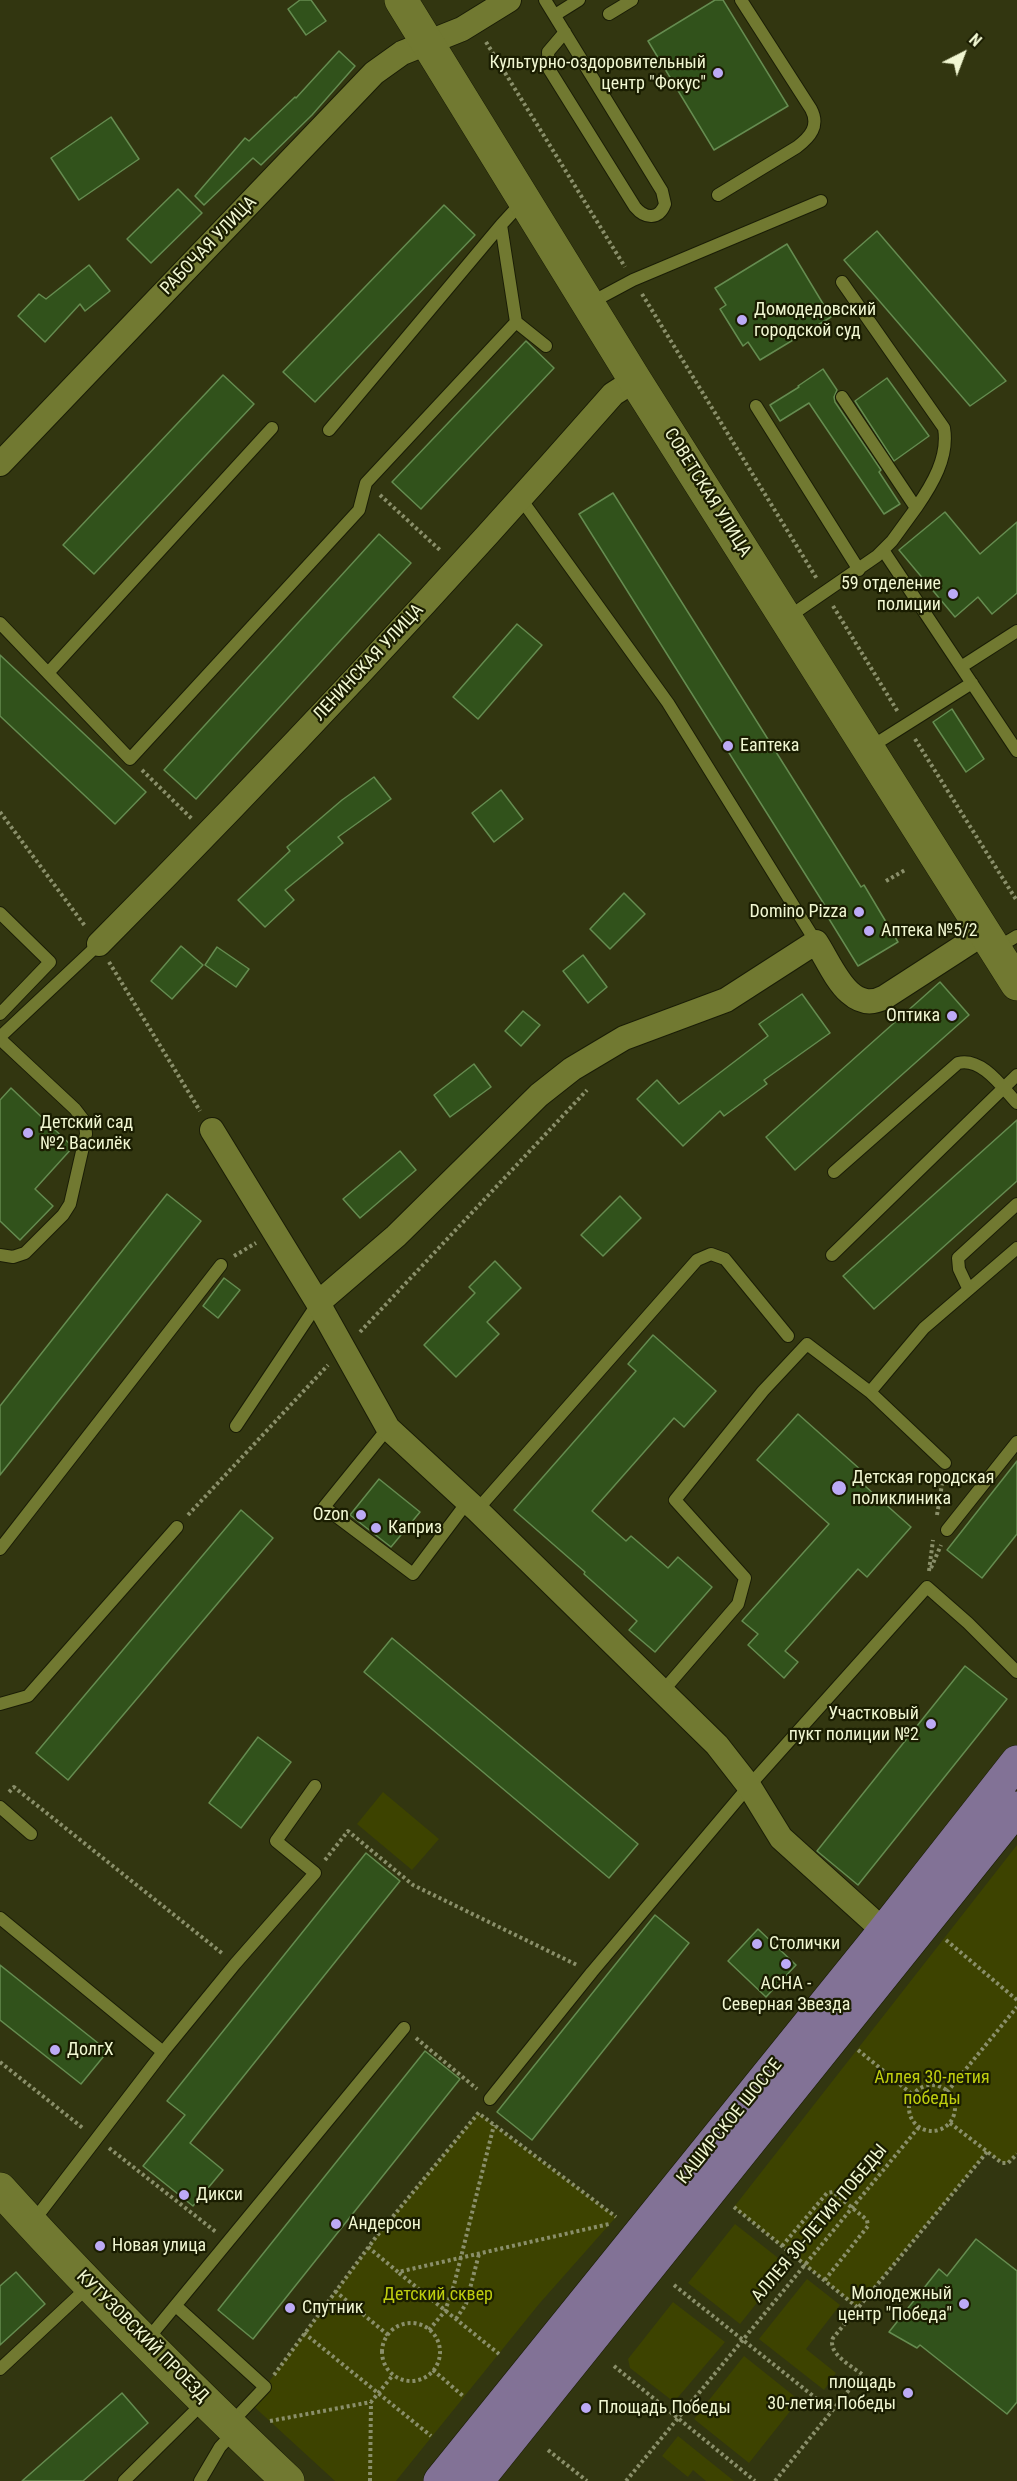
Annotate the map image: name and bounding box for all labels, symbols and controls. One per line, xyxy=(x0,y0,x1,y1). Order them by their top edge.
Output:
north arrow xyxy=(933,24,993,84)
text: N xyxy=(965,30,985,51)
place label: Культурно-оздоровительный центр "Фокус" xyxy=(489,52,706,94)
marker: Культурно-оздоровительный центр "Фокус" xyxy=(711,66,725,80)
street label: РАБОЧАЯ УЛИЦА xyxy=(156,192,262,300)
place label: Домодедовский городской суд xyxy=(754,299,876,342)
marker: Домодедовский городской суд xyxy=(735,313,749,327)
street label: СОВЕТСКАЯ УЛИЦА xyxy=(659,425,755,561)
place label: 59 отделение полиции xyxy=(841,573,941,616)
marker: 59 отделение полиции xyxy=(946,587,960,601)
street label: ЛЕНИНСКАЯ УЛИЦА xyxy=(309,600,429,726)
place label: Еаптека xyxy=(740,735,799,757)
marker: Еаптека xyxy=(721,739,735,753)
place label: Domino Pizza xyxy=(750,901,847,923)
marker: Domino Pizza xyxy=(852,905,866,919)
place label: Аптека №5/2 xyxy=(881,920,978,942)
marker: Аптека №5/2 xyxy=(862,924,876,938)
place label: Оптика xyxy=(886,1005,940,1027)
marker: Оптика xyxy=(945,1009,959,1023)
place label: Детский сад №2 Василёк xyxy=(40,1112,133,1154)
marker: Детский сад №2 Василёк xyxy=(21,1126,35,1140)
place label: Детская городская поликлиника xyxy=(852,1467,994,1510)
marker: Детская городская поликлиника xyxy=(830,1479,848,1497)
place label: Ozon xyxy=(313,1504,349,1526)
marker: Ozon xyxy=(354,1508,368,1522)
place label: Каприз xyxy=(388,1517,442,1539)
marker: Каприз xyxy=(369,1521,383,1535)
place label: Участковый пукт полиции №2 xyxy=(789,1703,919,1746)
marker: Участковый пукт полиции №2 xyxy=(924,1717,938,1731)
place label: Столички xyxy=(769,1933,840,1955)
marker: Столички xyxy=(750,1937,764,1951)
marker: АСНА - Северная Звезда xyxy=(779,1957,793,1971)
place label: АСНА - Северная Звезда xyxy=(722,1973,850,2016)
place label: ДолгХ xyxy=(67,2039,114,2061)
marker: ДолгХ xyxy=(48,2043,62,2057)
street label: КАШИРСКОЕ ШОССЕ xyxy=(673,2055,787,2189)
park label: Аллея 30-летия победы xyxy=(874,2067,990,2110)
street label: АЛЛЕЯ 30-ЛЕТИЯ ПОБЕДЫ xyxy=(748,2141,892,2307)
place label: Дикси xyxy=(196,2184,243,2206)
marker: Дикси xyxy=(177,2188,191,2202)
place label: Андерсон xyxy=(348,2213,421,2235)
marker: Андерсон xyxy=(329,2217,343,2231)
place label: Новая улица xyxy=(112,2235,206,2257)
marker: Новая улица xyxy=(93,2239,107,2253)
street label: КУТУЗОВСКИЙ ПРОЕЗД xyxy=(71,2266,213,2408)
place label: Молодежный центр "Победа" xyxy=(838,2283,952,2326)
park label: Детский сквер xyxy=(383,2284,493,2306)
place label: Спутник xyxy=(302,2297,363,2319)
marker: Молодежный центр "Победа" xyxy=(957,2297,971,2311)
marker: Спутник xyxy=(283,2301,297,2315)
place label: площадь 30-летия Победы xyxy=(767,2372,896,2414)
marker: площадь 30-летия Победы xyxy=(901,2386,915,2400)
place label: Площадь Победы xyxy=(598,2397,731,2419)
marker: Площадь Победы xyxy=(579,2401,593,2415)

